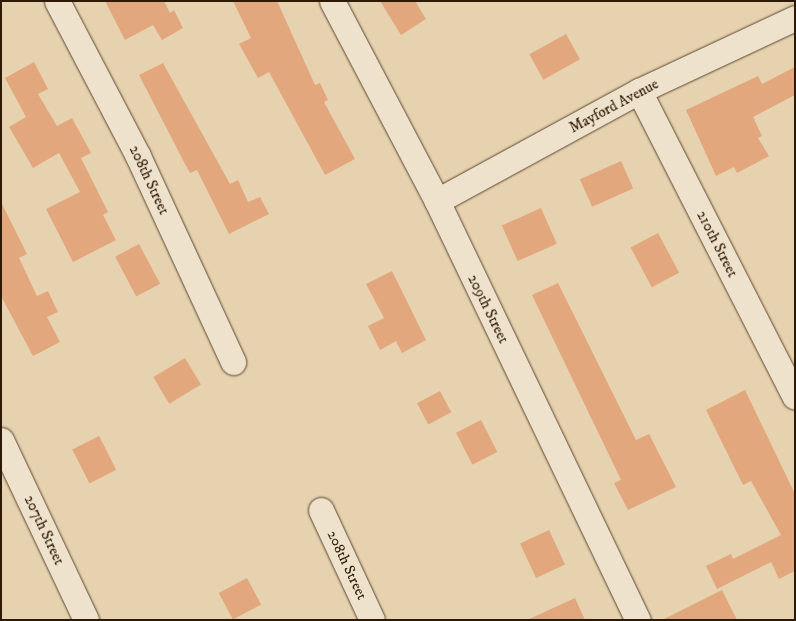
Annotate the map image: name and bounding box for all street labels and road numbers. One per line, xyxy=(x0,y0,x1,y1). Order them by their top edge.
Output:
street label: Mayford Avenue xyxy=(566,75,662,137)
street label: 208th Street xyxy=(125,143,173,217)
street label: 210th Street xyxy=(693,208,741,280)
street label: 209th Street xyxy=(464,272,512,346)
street label: 207th Street xyxy=(20,492,68,568)
street label: 208th Street xyxy=(323,528,371,602)

